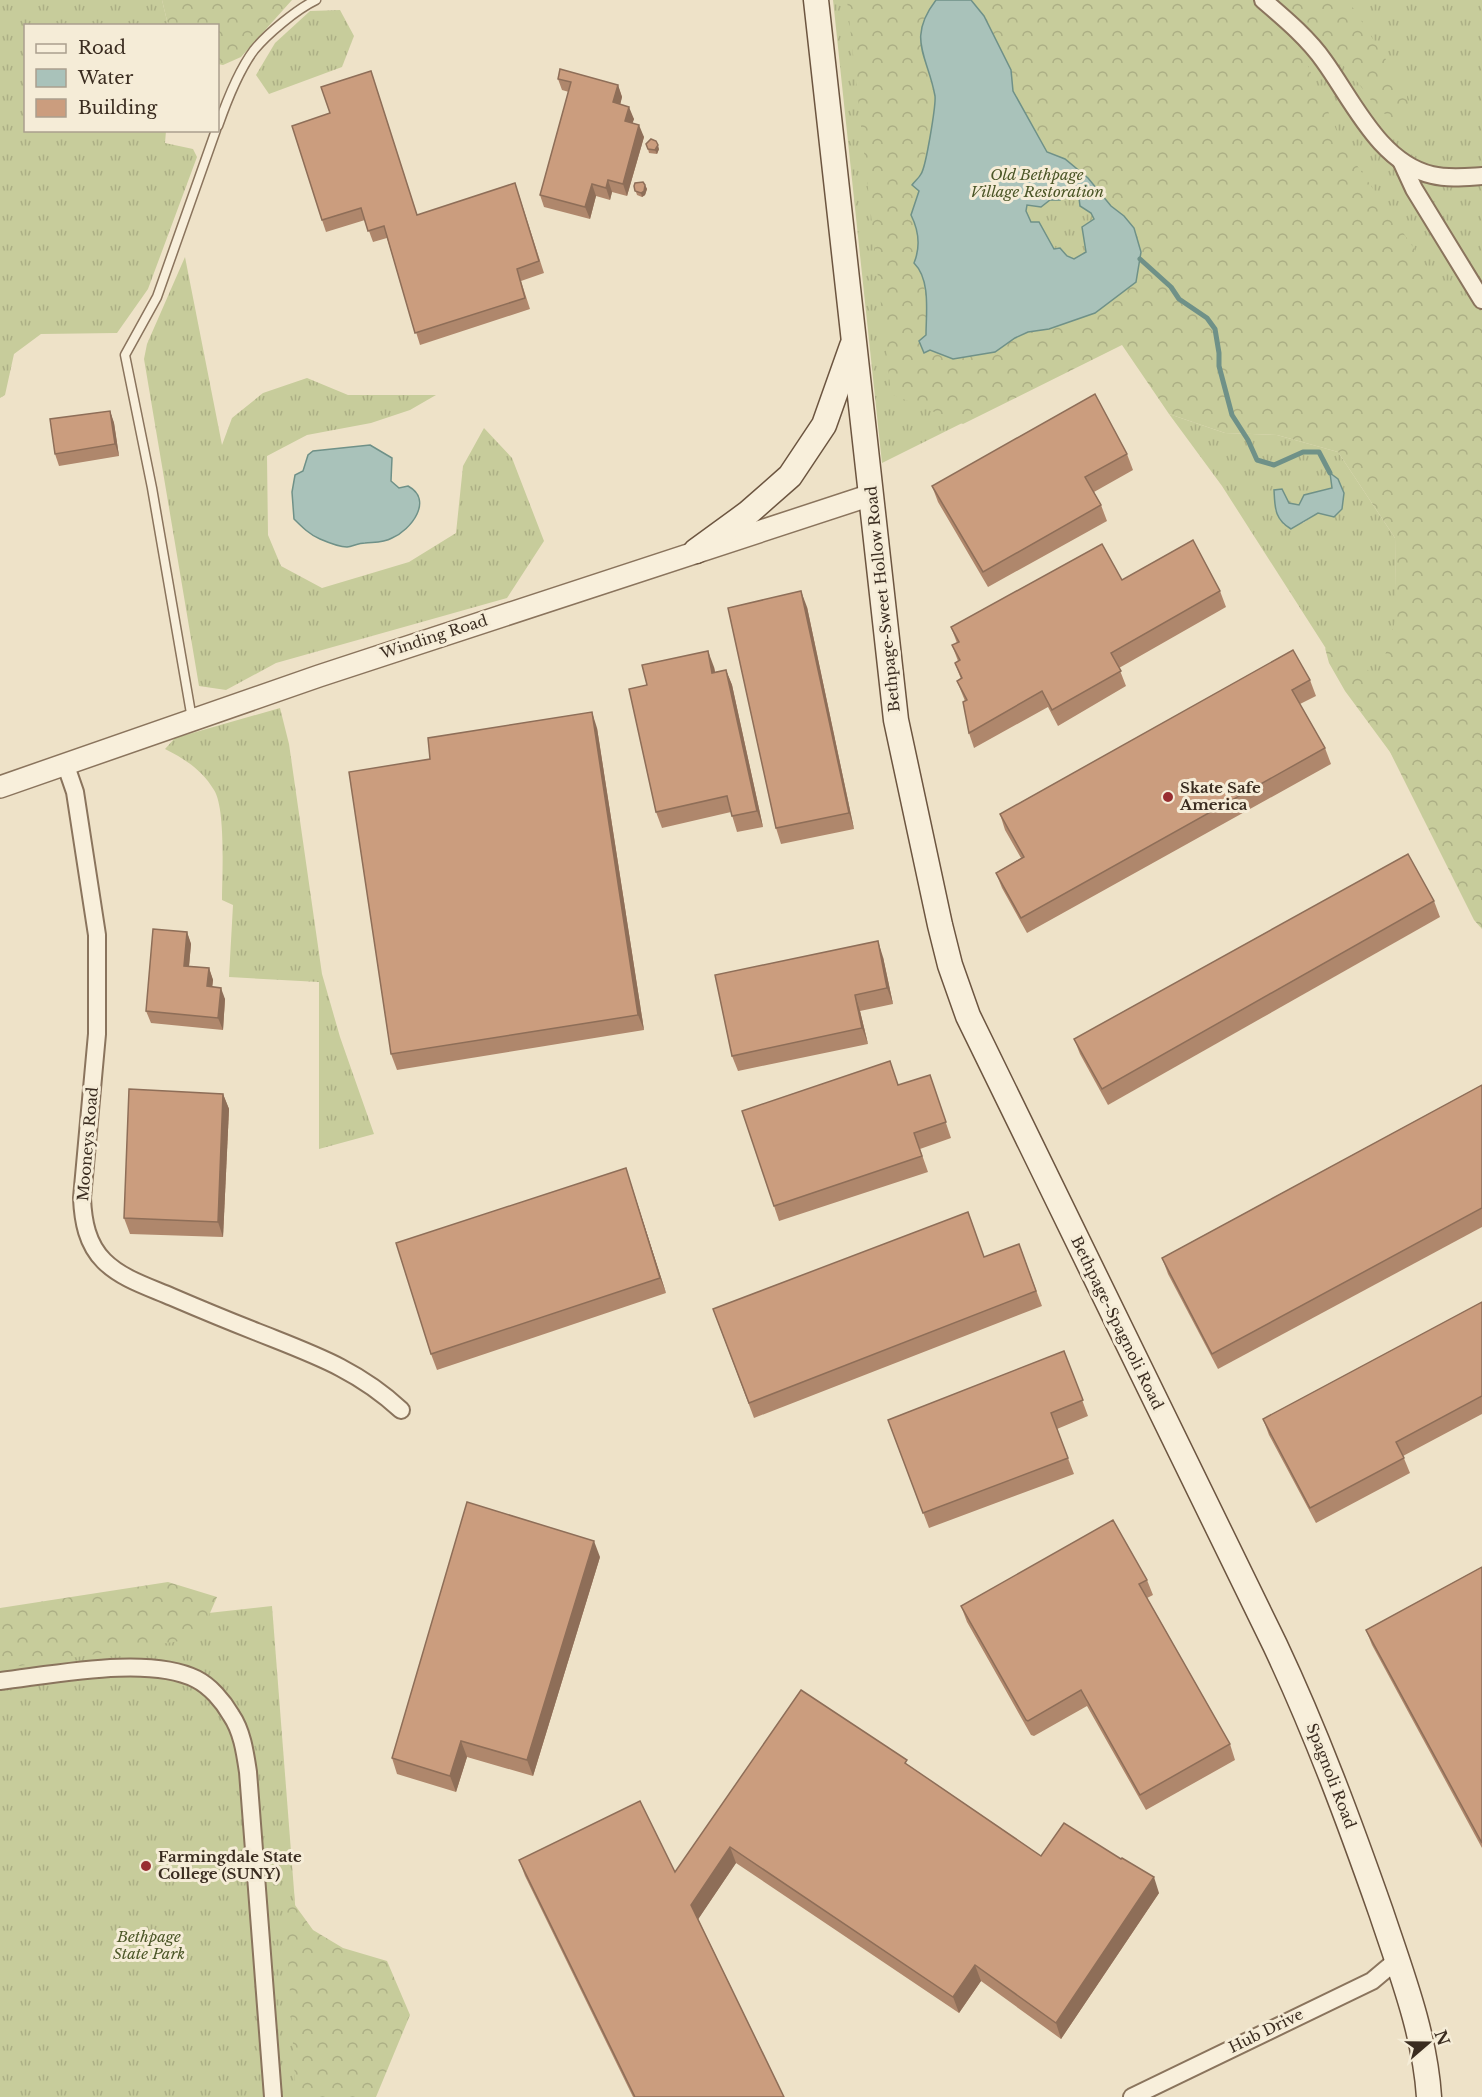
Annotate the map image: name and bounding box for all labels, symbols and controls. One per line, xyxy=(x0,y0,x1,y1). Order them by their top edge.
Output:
legend xyxy=(24,24,219,132)
text: Road xyxy=(78,37,126,59)
text: Water xyxy=(77,67,134,89)
text: Building xyxy=(78,97,157,119)
park label: Old Bethpage Village Restoration xyxy=(970,165,1104,201)
street label: Bethpage-Sweet Hollow Road xyxy=(861,485,904,713)
street label: Winding Road xyxy=(377,610,490,663)
place label: Skate Safe America xyxy=(1179,778,1261,814)
marker: Skate Safe America xyxy=(1161,790,1175,804)
street label: Mooneys Road xyxy=(73,1086,102,1202)
street label: Bethpage-Spagnoli Road xyxy=(1067,1233,1168,1413)
street label: Spagnoli Road xyxy=(1303,1720,1360,1831)
place label: Farmingdale State College (SUNY) xyxy=(158,1847,302,1883)
marker: Farmingdale State College (SUNY) xyxy=(139,1859,153,1873)
park label: Bethpage State Park xyxy=(113,1927,185,1963)
street label: Hub Drive xyxy=(1225,2004,1306,2057)
north arrow xyxy=(1398,2013,1458,2073)
text: N xyxy=(1430,2027,1454,2048)

